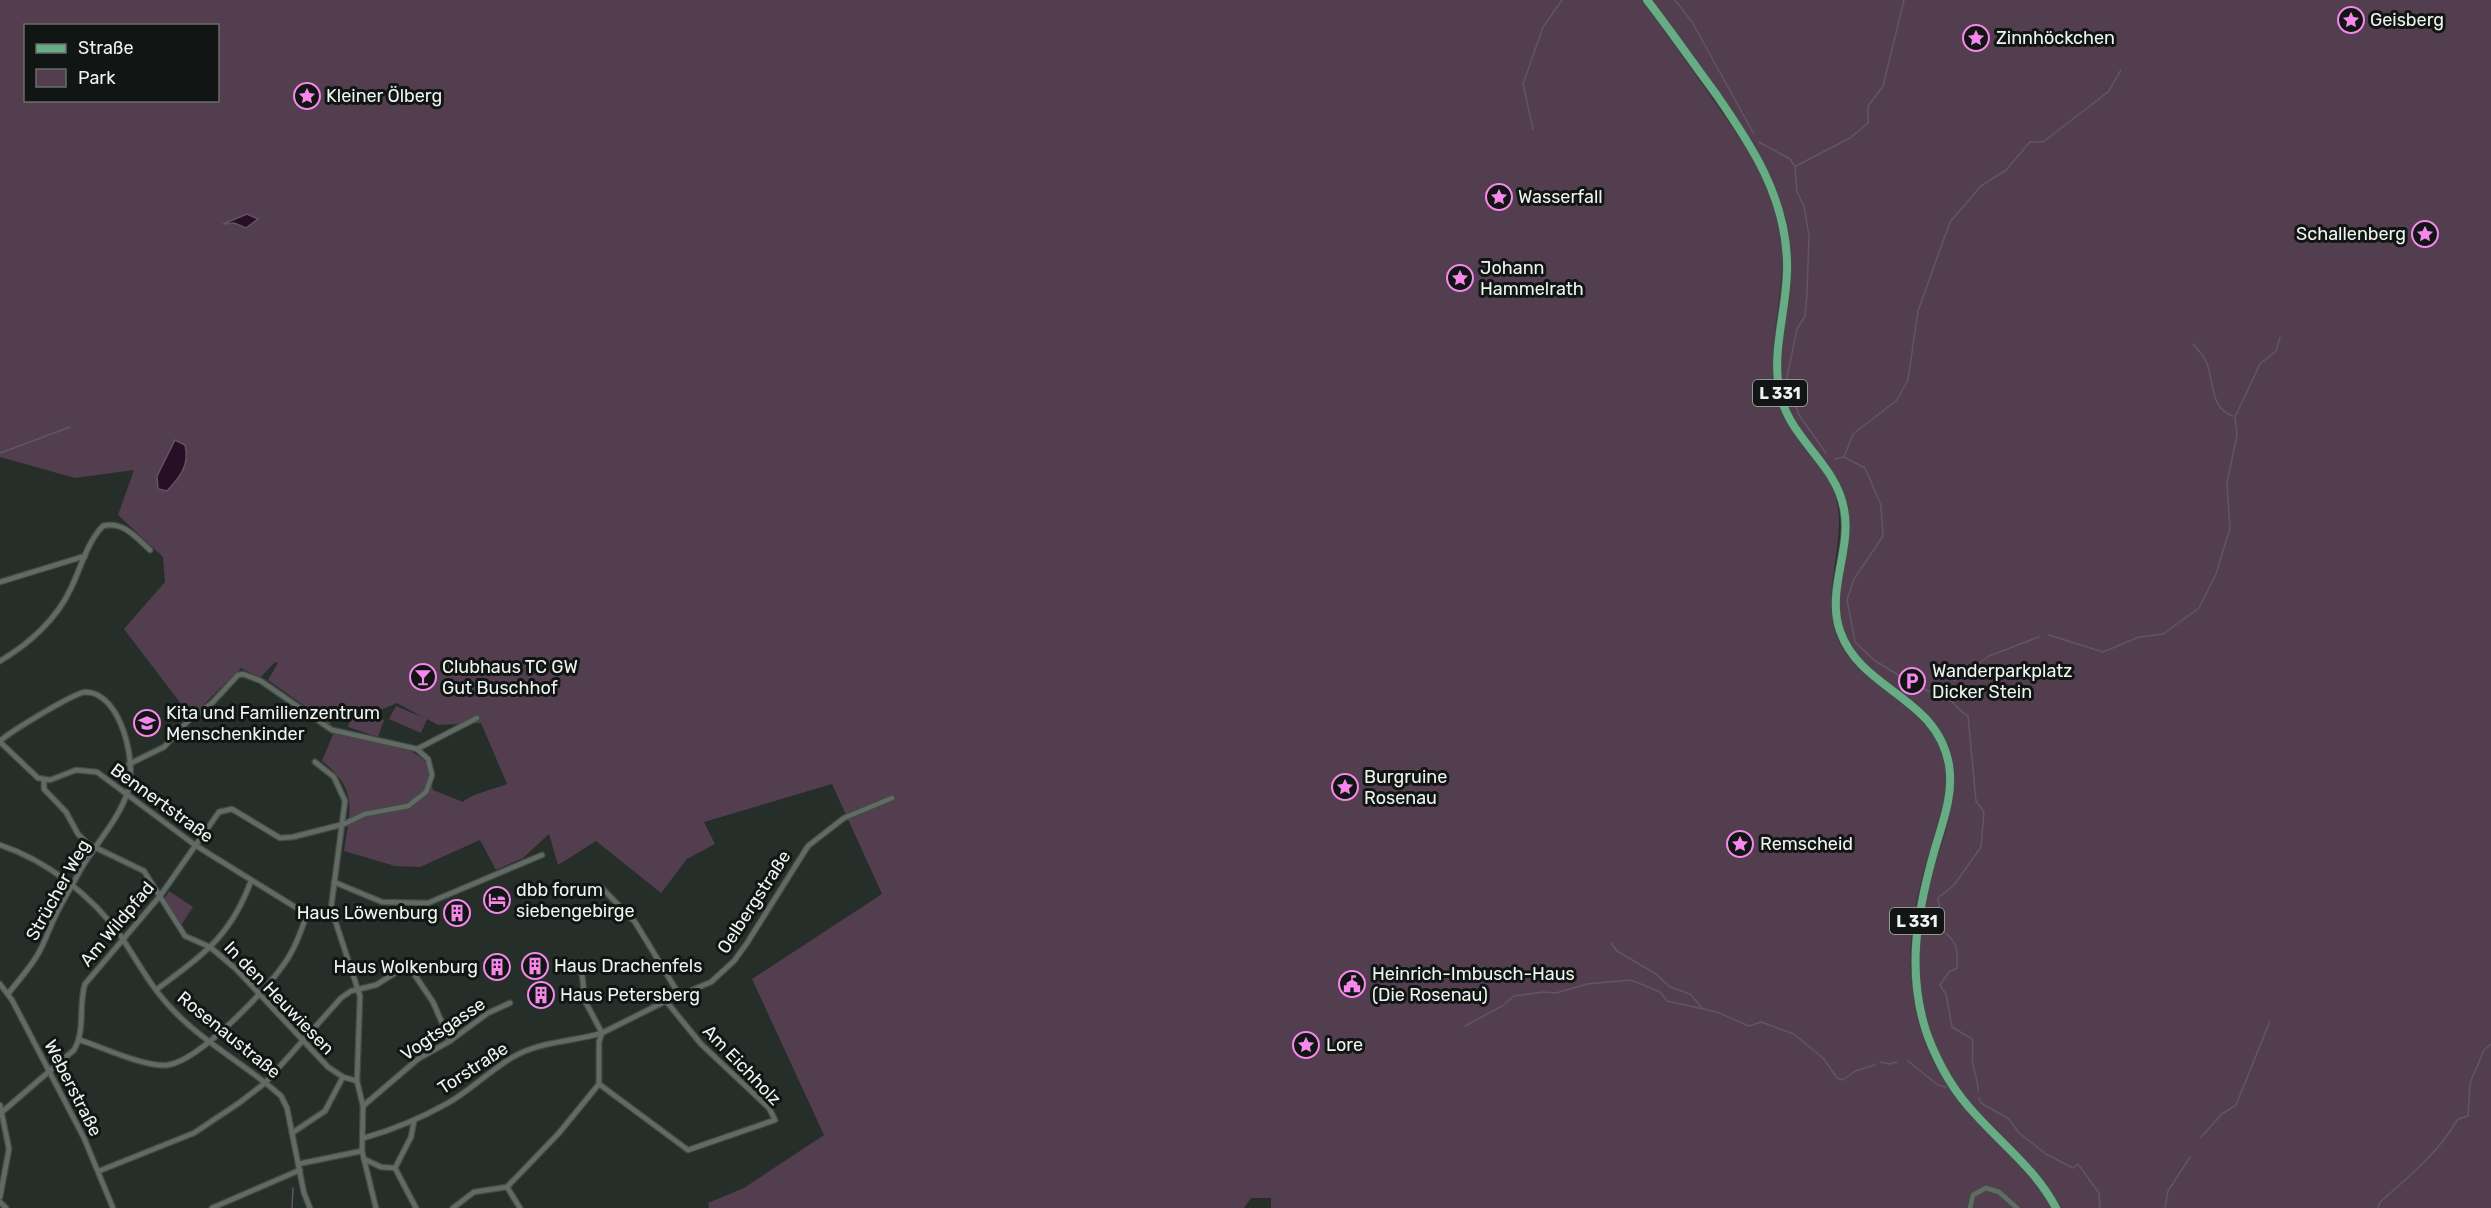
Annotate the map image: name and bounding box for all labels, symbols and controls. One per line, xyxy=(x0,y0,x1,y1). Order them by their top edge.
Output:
place icon: Geisberg xyxy=(2336,5,2366,35)
place label: Geisberg xyxy=(2370,9,2444,31)
place icon: Zinnhöckchen xyxy=(1961,23,1991,53)
legend xyxy=(24,24,219,102)
place label: Zinnhöckchen xyxy=(1996,27,2115,49)
text: Straße xyxy=(78,37,134,59)
text: Park xyxy=(78,67,116,89)
place icon: Kleiner Ölberg xyxy=(292,81,322,111)
place label: Kleiner Ölberg xyxy=(326,85,442,107)
place icon: Wasserfall xyxy=(1484,182,1514,212)
place label: Wasserfall xyxy=(1518,186,1603,208)
place icon: Schallenberg xyxy=(2410,219,2440,249)
place label: Schallenberg xyxy=(2296,223,2406,245)
place label: Johann Hammelrath xyxy=(1480,257,1584,300)
place icon: Johann Hammelrath xyxy=(1445,263,1475,293)
road number: L 331 xyxy=(1753,380,1807,406)
place label: Clubhaus TC GW Gut Buschhof xyxy=(442,656,578,699)
place label: Wanderparkplatz Dicker Stein xyxy=(1932,660,2072,703)
bar icon: Clubhaus TC GW Gut Buschhof xyxy=(408,662,438,692)
parking icon: Wanderparkplatz Dicker Stein xyxy=(1897,666,1927,696)
place label: Kita und Familienzentrum Menschenkinder xyxy=(166,702,380,745)
school or university icon: Kita und Familienzentrum Menschenkinder xyxy=(132,708,162,738)
street label: Bennertstraße xyxy=(106,758,218,848)
place label: Burgruine Rosenau xyxy=(1364,766,1447,809)
place icon: Burgruine Rosenau xyxy=(1330,772,1360,802)
place icon: Remscheid xyxy=(1725,829,1755,859)
place label: Remscheid xyxy=(1760,833,1853,855)
street label: Strücher Weg xyxy=(21,836,95,944)
street label: Oelbergstraße xyxy=(713,846,795,958)
street label: Am Wildpfad xyxy=(75,877,159,971)
place label: dbb forum siebengebirge xyxy=(516,879,635,922)
hotel icon: dbb forum siebengebirge xyxy=(482,885,512,915)
building icon: Haus Löwenburg xyxy=(442,898,472,928)
place label: Haus Löwenburg xyxy=(297,902,438,924)
road number: L 331 xyxy=(1890,908,1944,934)
street label: In den Heuwiesen xyxy=(219,937,339,1059)
building icon: Haus Drachenfels xyxy=(520,951,550,981)
building icon: Haus Wolkenburg xyxy=(482,952,512,982)
place label: Haus Drachenfels xyxy=(554,955,702,977)
place label: Haus Wolkenburg xyxy=(334,956,478,978)
place label: Heinrich-Imbusch-Haus (Die Rosenau) xyxy=(1372,963,1575,1006)
public building icon: Heinrich-Imbusch-Haus (Die Rosenau) xyxy=(1337,969,1367,999)
building icon: Haus Petersberg xyxy=(526,980,556,1010)
place label: Haus Petersberg xyxy=(560,984,700,1006)
street label: Rosenaustraße xyxy=(173,987,285,1083)
street label: Vogtsgasse xyxy=(397,993,489,1065)
street label: Am Eichholz xyxy=(698,1020,786,1110)
place icon: Lore xyxy=(1291,1030,1321,1060)
place label: Lore xyxy=(1326,1034,1363,1056)
street label: Weberstraße xyxy=(39,1036,107,1140)
street label: Torstraße xyxy=(434,1037,512,1099)

